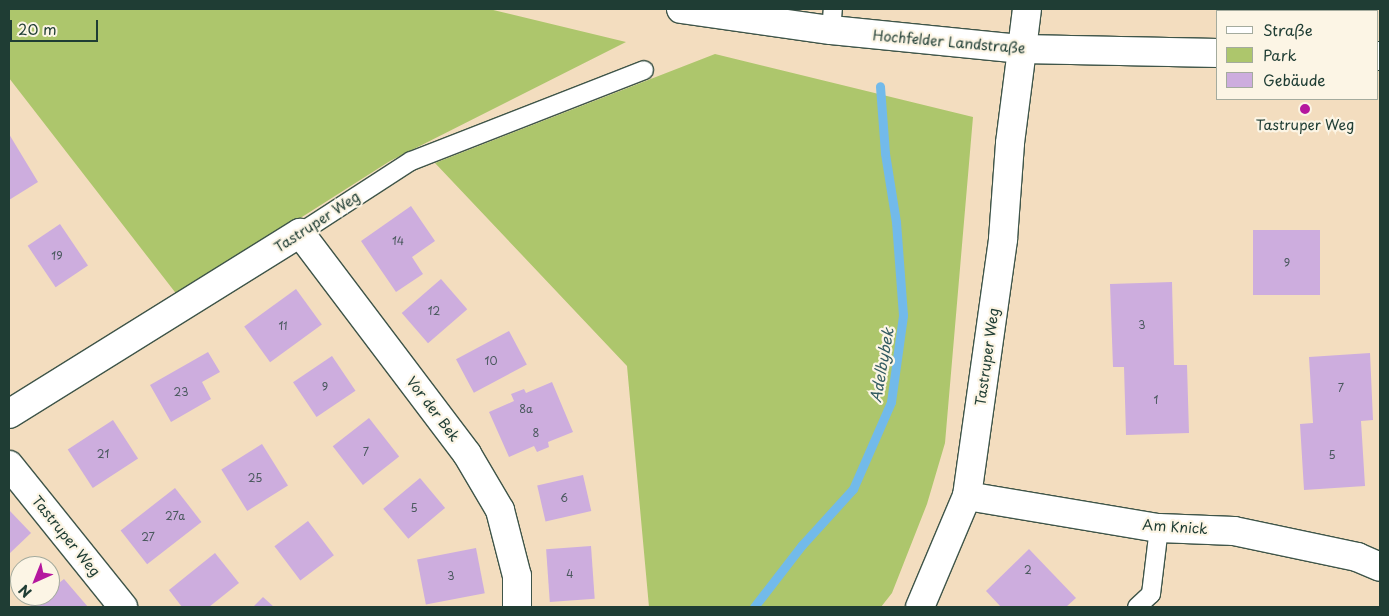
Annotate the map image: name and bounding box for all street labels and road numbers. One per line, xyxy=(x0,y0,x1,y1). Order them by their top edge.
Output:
street label: Hochfelder Landstraße xyxy=(872,27,1026,57)
street label: Tastruper Weg xyxy=(271,188,363,256)
street label: Tastruper Weg xyxy=(972,307,1002,407)
street label: Vor der Bek xyxy=(403,373,463,445)
street label: Tastruper Weg xyxy=(28,492,104,580)
street label: Am Knick xyxy=(1142,516,1208,538)

